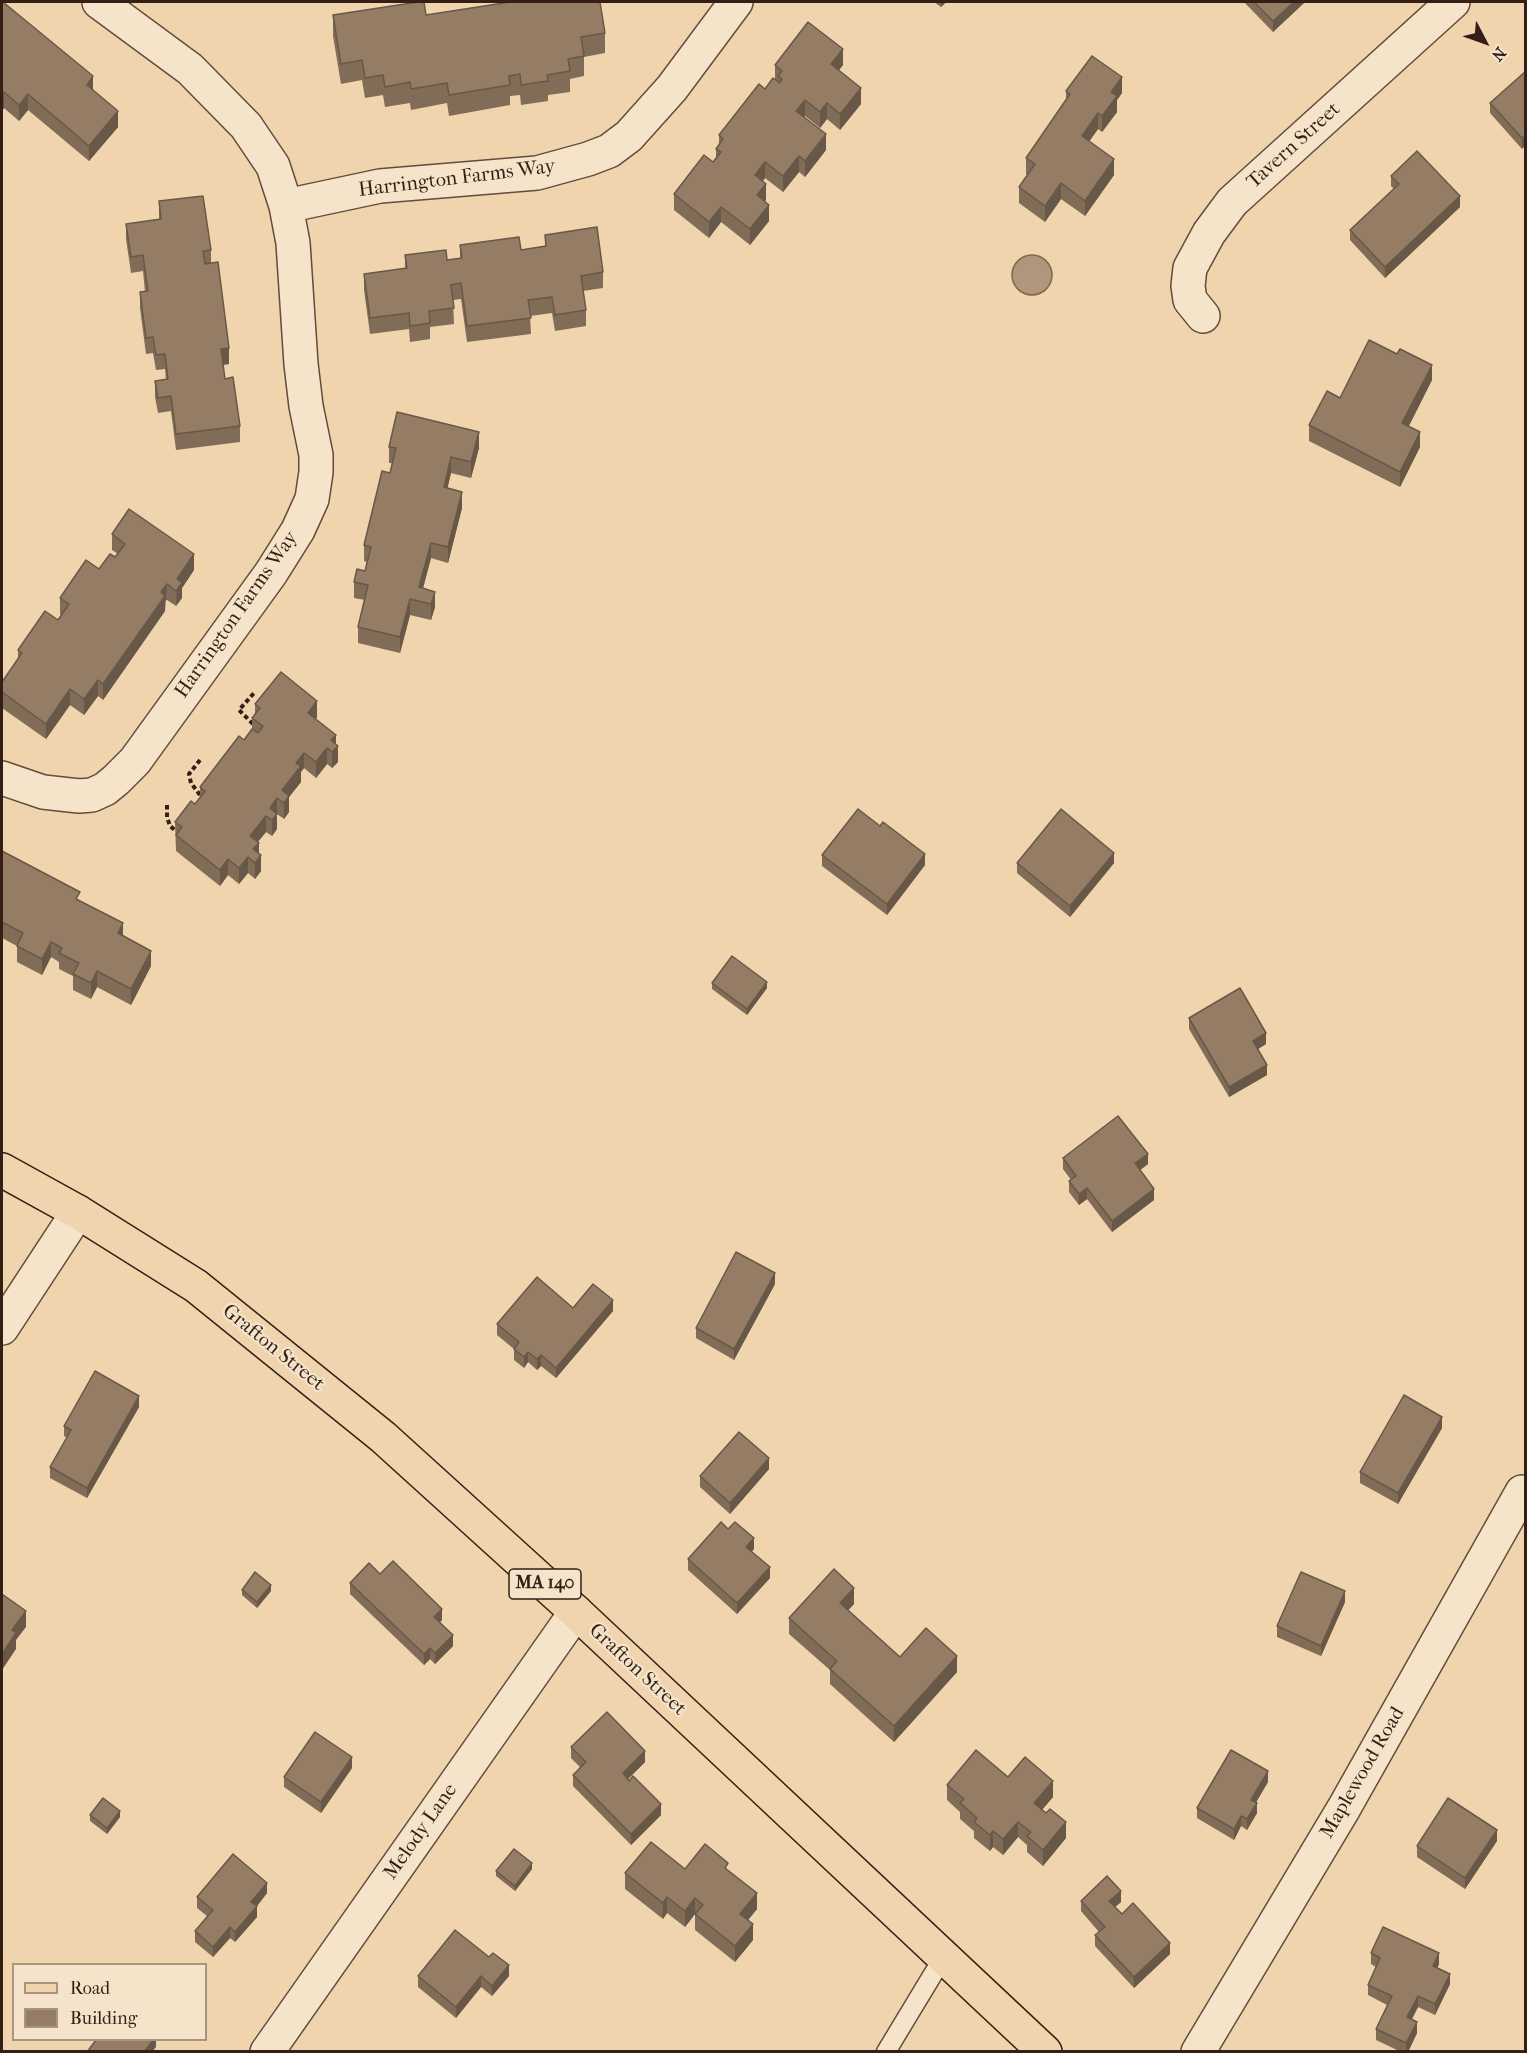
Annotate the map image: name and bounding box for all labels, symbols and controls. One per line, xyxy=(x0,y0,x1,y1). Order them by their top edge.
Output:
north arrow xyxy=(1455,12,1515,72)
text: N xyxy=(1488,43,1510,65)
street label: Tavern Street xyxy=(1242,98,1346,194)
street label: Harrington Farms Way xyxy=(357,155,557,203)
street label: Harrington Farms Way xyxy=(170,527,304,703)
street label: Grafton Street xyxy=(217,1300,329,1396)
road number: MA 140 xyxy=(509,1569,581,1599)
street label: Grafton Street xyxy=(583,1619,691,1721)
street label: Maplewood Road xyxy=(1316,1703,1410,1843)
street label: Melody Lane xyxy=(379,1779,463,1885)
legend xyxy=(12,1963,207,2041)
text: Road xyxy=(70,1978,110,1999)
text: Building xyxy=(70,2008,137,2029)

